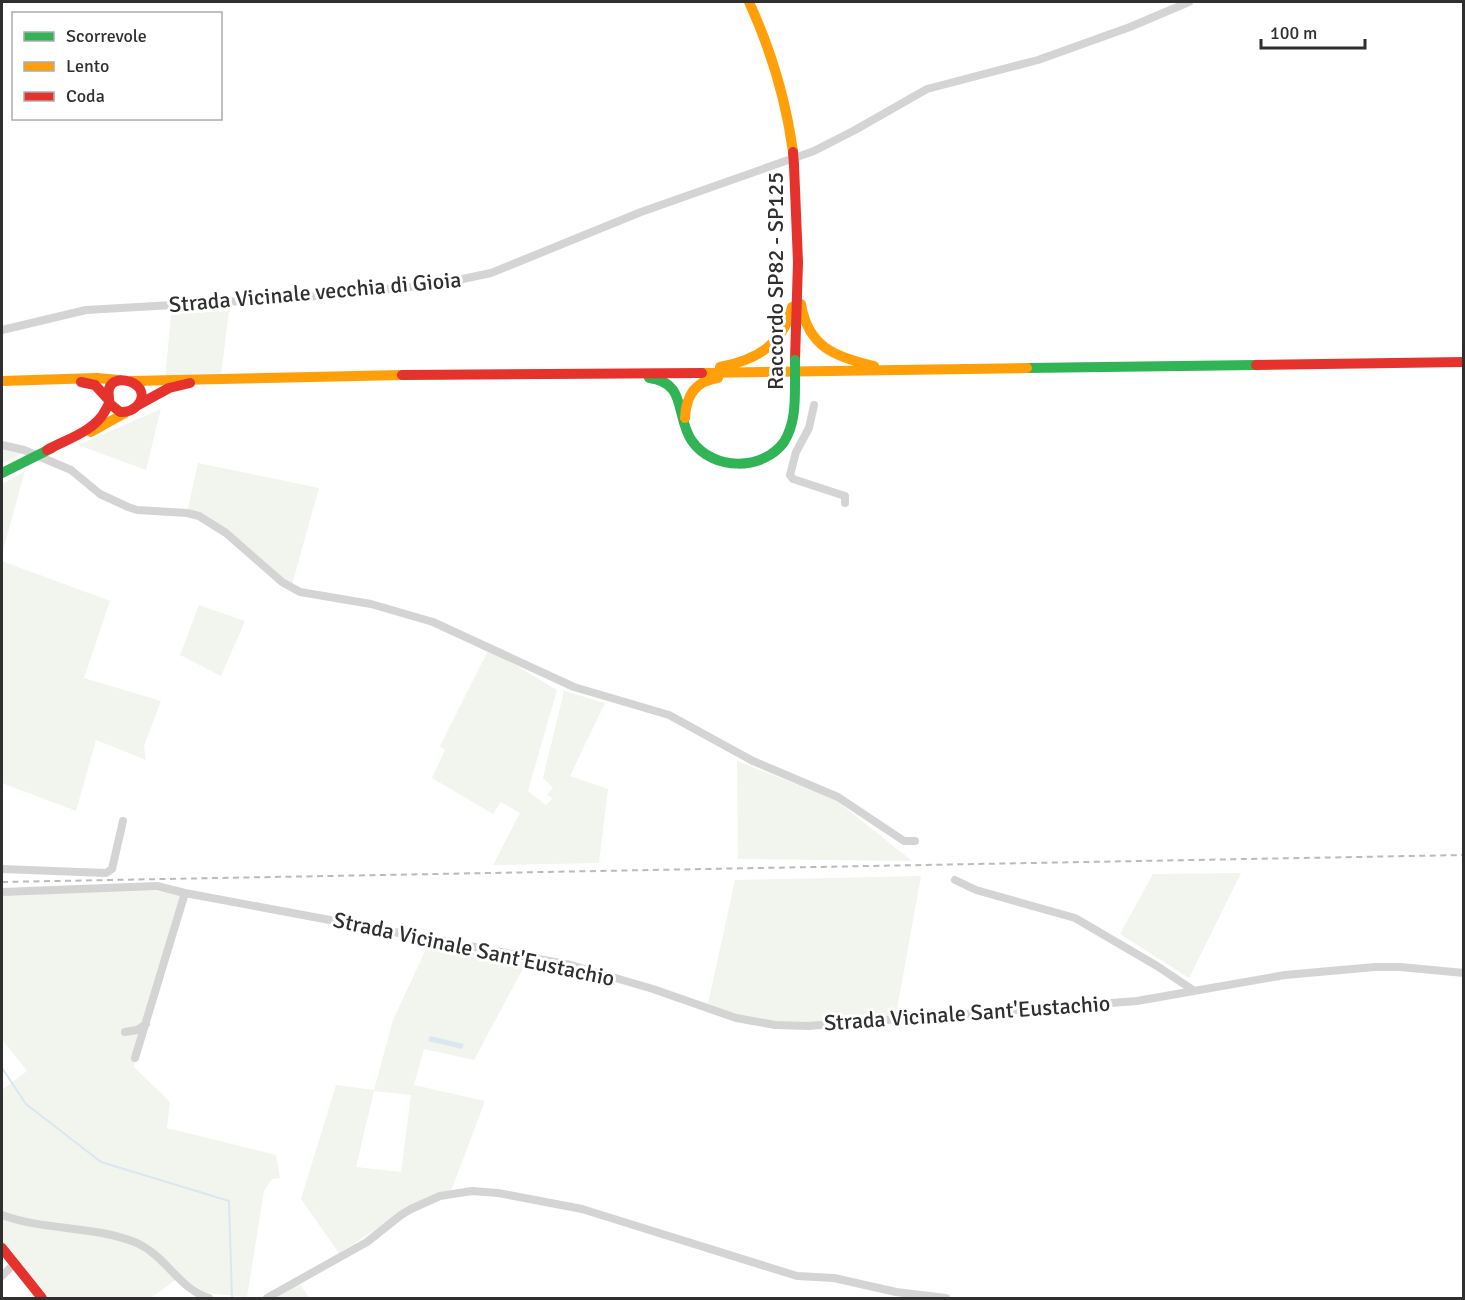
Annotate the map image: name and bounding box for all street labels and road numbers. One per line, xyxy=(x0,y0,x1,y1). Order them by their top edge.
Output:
street label: Raccordo SP82 - SP125 xyxy=(762,172,789,390)
street label: Strada Vicinale vecchia di Gioia xyxy=(168,266,462,318)
street label: Strada Vicinale Sant'Eustachio xyxy=(331,906,617,992)
street label: Strada Vicinale Sant'Eustachio xyxy=(823,990,1111,1036)

